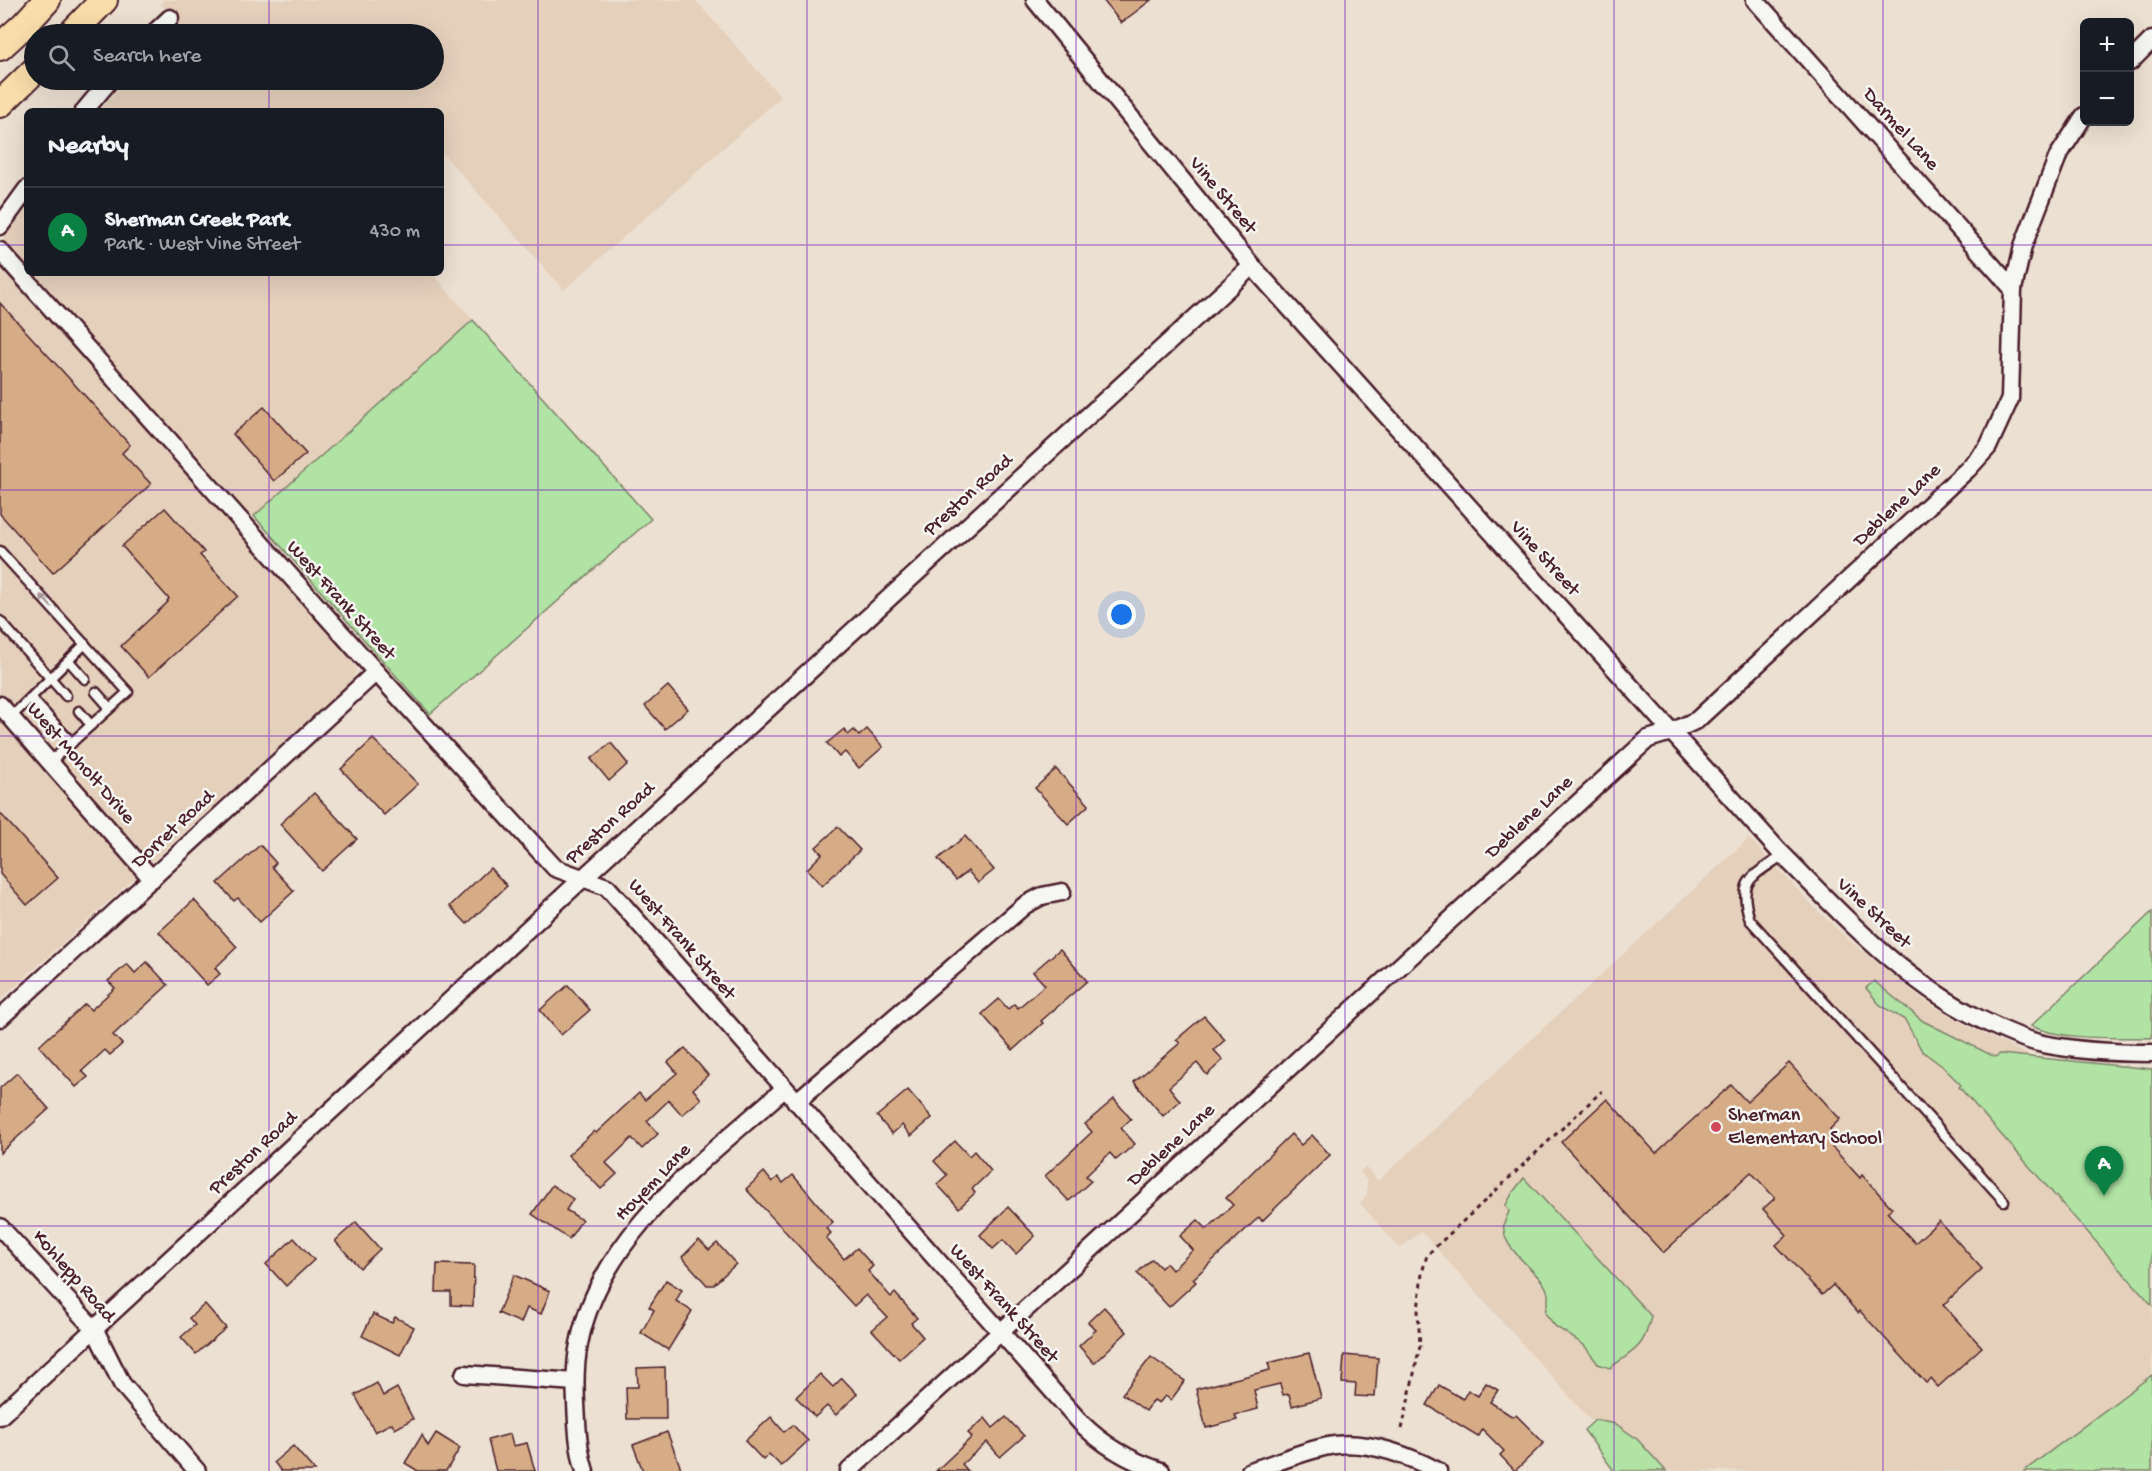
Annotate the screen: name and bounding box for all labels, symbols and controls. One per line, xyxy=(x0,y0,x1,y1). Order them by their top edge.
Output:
map controls xyxy=(2080,18,2134,126)
button: + xyxy=(2080,18,2134,72)
search box xyxy=(24,24,444,90)
icon: search xyxy=(45,41,78,74)
text: Search here xyxy=(93,44,201,70)
button: − xyxy=(2080,72,2134,126)
street label: Darmel Lane xyxy=(1856,82,1944,177)
text: Nearby xyxy=(48,132,129,163)
street label: Vine Street xyxy=(1183,152,1262,241)
text: Sherman Creek Park xyxy=(105,208,289,234)
text: A xyxy=(62,221,73,244)
text: 430 m xyxy=(370,221,420,244)
text: Park · West Vine Street xyxy=(105,234,300,257)
street label: Preston Road xyxy=(919,448,1020,543)
street label: Deblene Lane xyxy=(1848,459,1947,554)
street label: Vine Street xyxy=(1504,516,1585,603)
street label: West Frank Street xyxy=(280,537,401,667)
one-way arrow xyxy=(40,594,53,609)
your location xyxy=(1107,600,1136,629)
street label: West Moholt Drive xyxy=(21,698,140,830)
street label: Deblene Lane xyxy=(1480,771,1579,866)
street label: Preston Road xyxy=(561,776,662,871)
street label: Dorret Road xyxy=(126,784,222,875)
street label: Vine Street xyxy=(1830,873,1916,955)
street label: West Frank Street xyxy=(622,875,741,1006)
street label: Deblene Lane xyxy=(1122,1099,1221,1194)
place label: Sherman Elementary School xyxy=(1728,1105,1882,1151)
street label: Preston Road xyxy=(204,1106,305,1201)
marker: Sherman Elementary School xyxy=(1709,1120,1723,1134)
street label: Hoyem Lane xyxy=(611,1139,697,1227)
pin: A xyxy=(2084,1146,2124,1196)
street label: Kohlepp Road xyxy=(27,1226,121,1330)
street label: West Frank Street xyxy=(943,1240,1064,1370)

